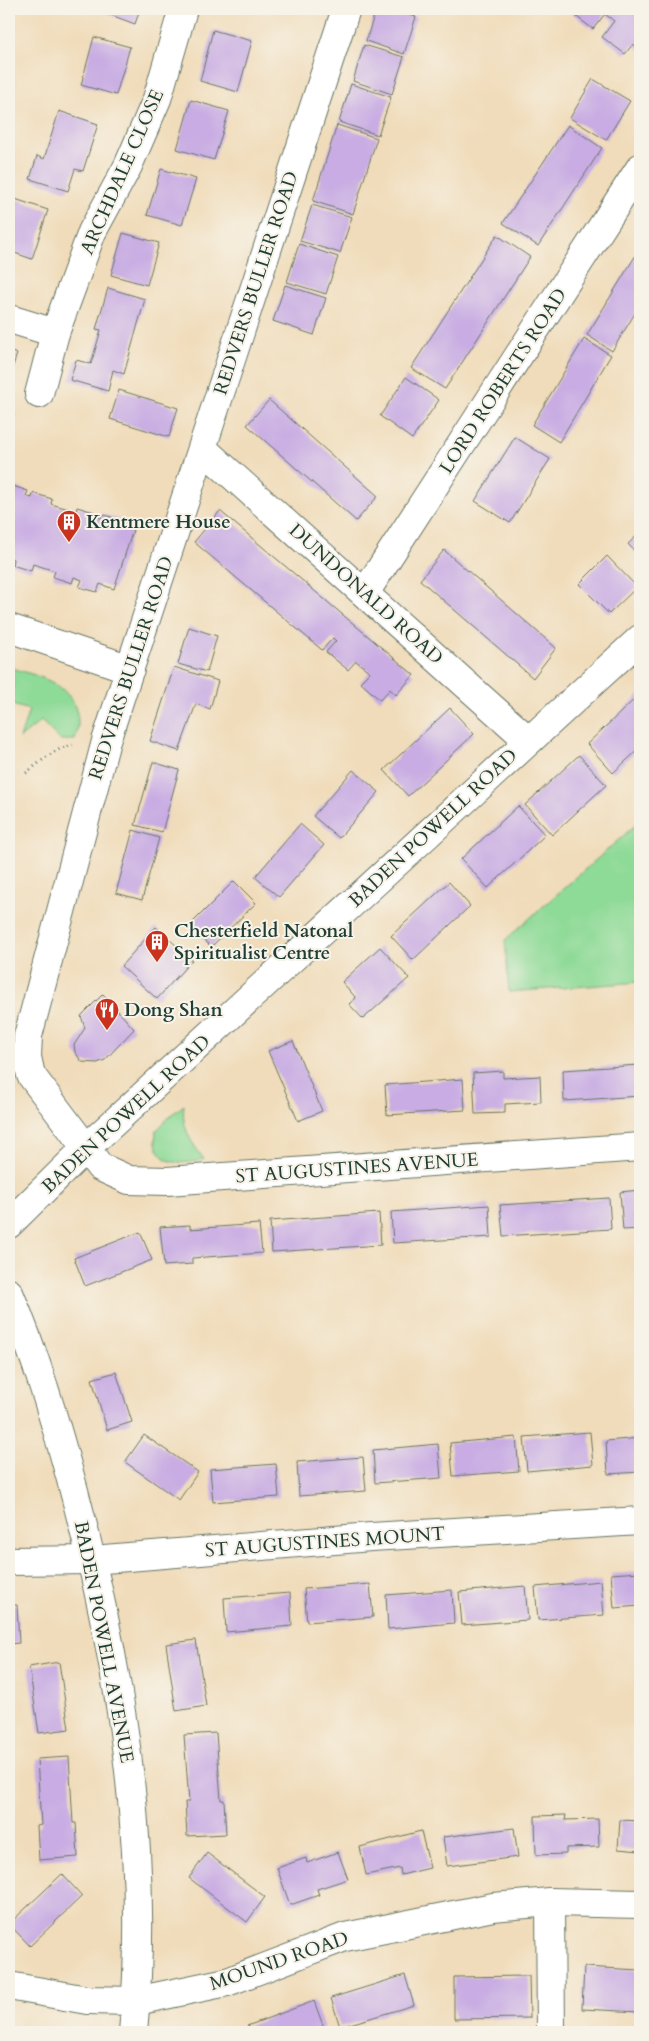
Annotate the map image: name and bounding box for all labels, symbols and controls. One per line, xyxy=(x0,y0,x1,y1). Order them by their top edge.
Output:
street label: ARCHDALE CLOSE xyxy=(74,85,170,259)
street label: REDVERS BULLER ROAD xyxy=(208,168,304,398)
street label: LORD ROBERTS ROAD xyxy=(433,283,573,479)
building icon: Kentmere House xyxy=(56,509,82,543)
place label: Kentmere House xyxy=(86,509,231,535)
street label: DUNDONALD ROAD xyxy=(283,518,449,670)
street label: REDVERS BULLER ROAD xyxy=(83,553,179,783)
street label: BADEN POWELL ROAD xyxy=(343,743,523,913)
place label: Chesterfield Natonal Spiritualist Centre xyxy=(174,918,354,966)
building icon: Chesterfield Natonal Spiritualist Centre xyxy=(144,929,170,963)
restaurant icon: Dong Shan xyxy=(94,997,120,1031)
place label: Dong Shan xyxy=(124,997,224,1023)
street label: BADEN POWELL ROAD xyxy=(36,1029,216,1199)
street label: ST AUGUSTINES AVENUE xyxy=(235,1147,479,1189)
street label: BADEN POWELL AVENUE xyxy=(68,1519,140,1765)
street label: ST AUGUSTINES MOUNT xyxy=(204,1521,446,1563)
street label: MOUND ROAD xyxy=(206,1925,352,1997)

